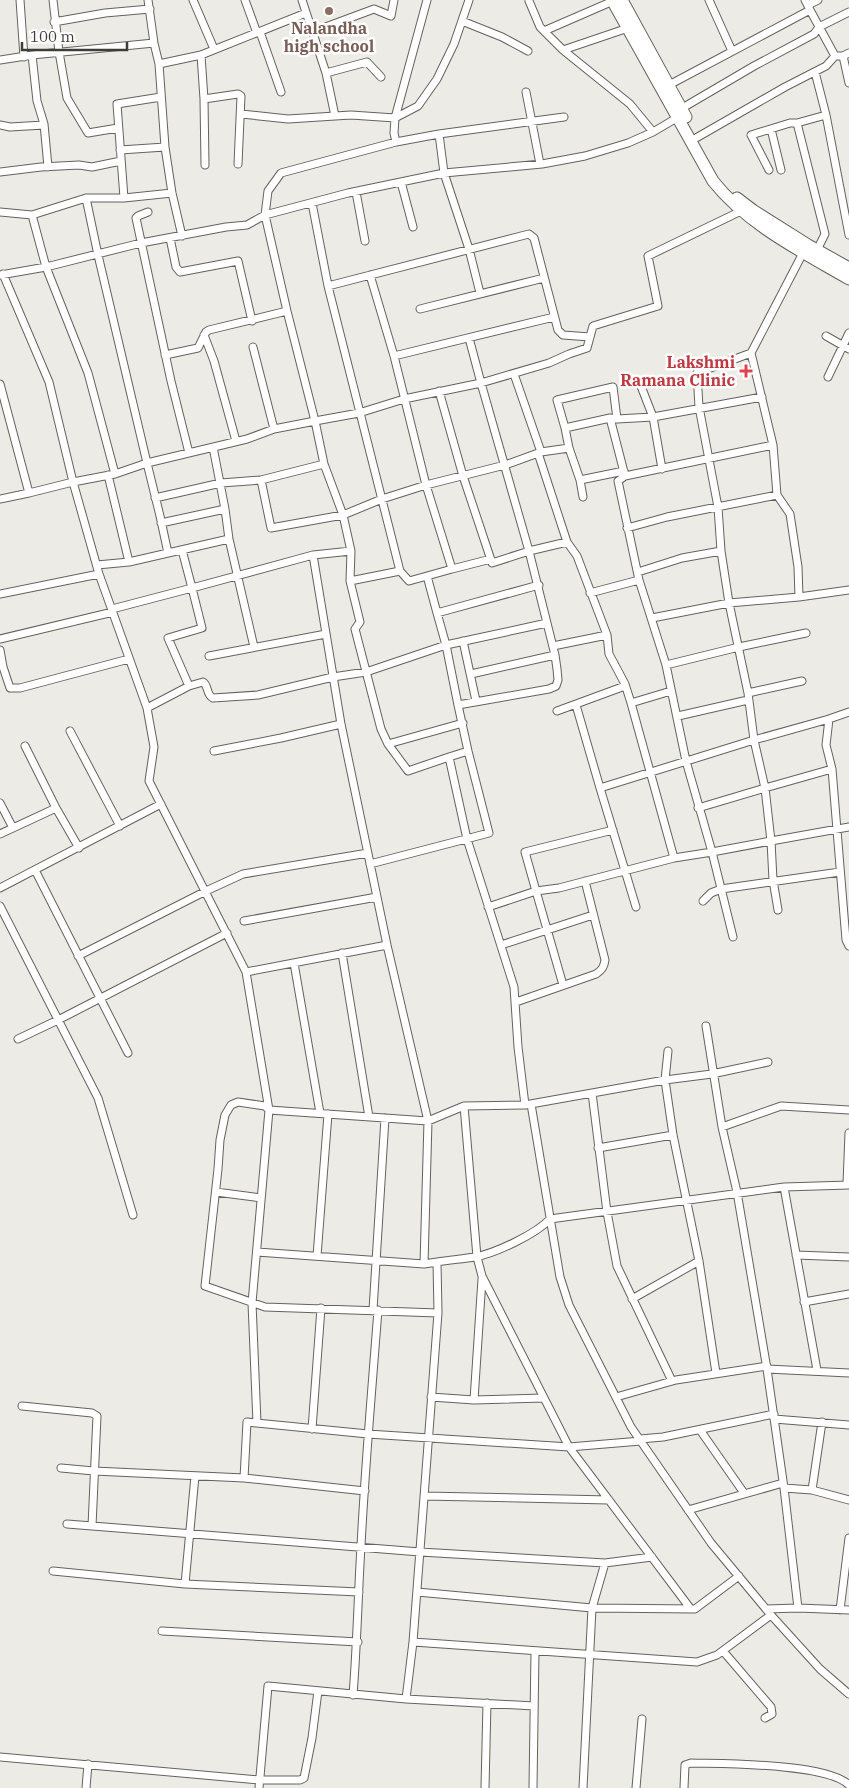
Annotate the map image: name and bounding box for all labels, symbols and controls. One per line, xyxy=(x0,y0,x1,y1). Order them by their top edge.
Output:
marker: Nalandha high school xyxy=(323,5,335,17)
place label: Nalandha high school xyxy=(284,18,374,56)
scale bar xyxy=(22,20,128,52)
text: 100 m xyxy=(30,27,75,46)
place label: Lakshmi Ramana Clinic xyxy=(620,352,735,390)
marker: Lakshmi Ramana Clinic xyxy=(739,364,753,378)

